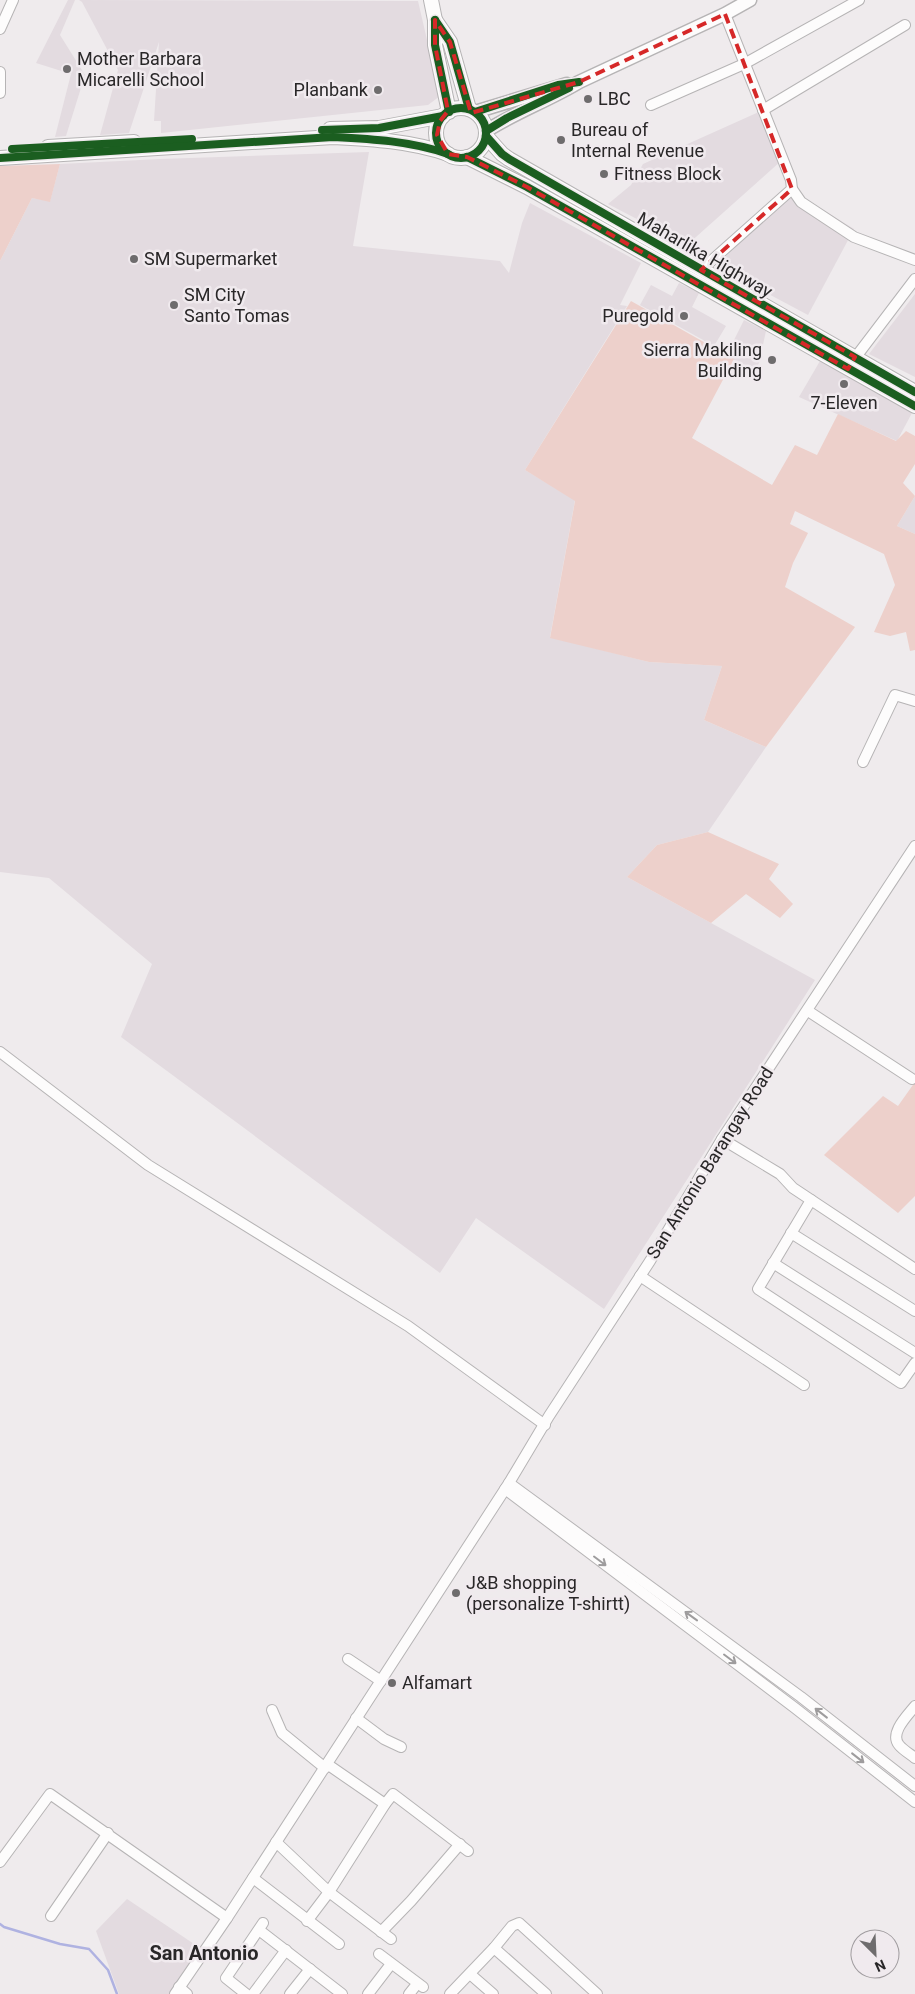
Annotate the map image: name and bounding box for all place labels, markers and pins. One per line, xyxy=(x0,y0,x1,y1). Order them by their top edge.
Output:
place label: Mother Barbara Micarelli School xyxy=(77,48,204,90)
marker: Mother Barbara Micarelli School xyxy=(61,63,73,75)
place label: Planbank xyxy=(294,79,369,100)
marker: Planbank xyxy=(372,84,384,96)
place label: LBC xyxy=(598,88,631,109)
marker: LBC xyxy=(582,93,594,105)
place label: Bureau of Internal Revenue xyxy=(571,119,704,161)
marker: Bureau of Internal Revenue xyxy=(555,134,567,146)
place label: Fitness Block xyxy=(614,163,722,184)
marker: Fitness Block xyxy=(598,168,610,180)
place label: SM Supermarket xyxy=(144,248,277,269)
marker: SM Supermarket xyxy=(128,253,140,265)
place label: SM City Santo Tomas xyxy=(184,284,290,326)
marker: SM City Santo Tomas xyxy=(168,299,180,311)
place label: Puregold xyxy=(602,305,674,326)
marker: Puregold xyxy=(678,310,690,322)
place label: Sierra Makiling Building xyxy=(643,339,762,381)
marker: Sierra Makiling Building xyxy=(766,354,778,366)
marker: 7-Eleven xyxy=(838,378,850,390)
place label: 7-Eleven xyxy=(810,392,878,413)
place label: J&B shopping (personalize T-shirtt) xyxy=(466,1572,630,1615)
marker: J&B shopping (personalize T-shirtt) xyxy=(450,1587,462,1599)
place label: Alfamart xyxy=(402,1672,472,1693)
marker: Alfamart xyxy=(386,1677,398,1689)

